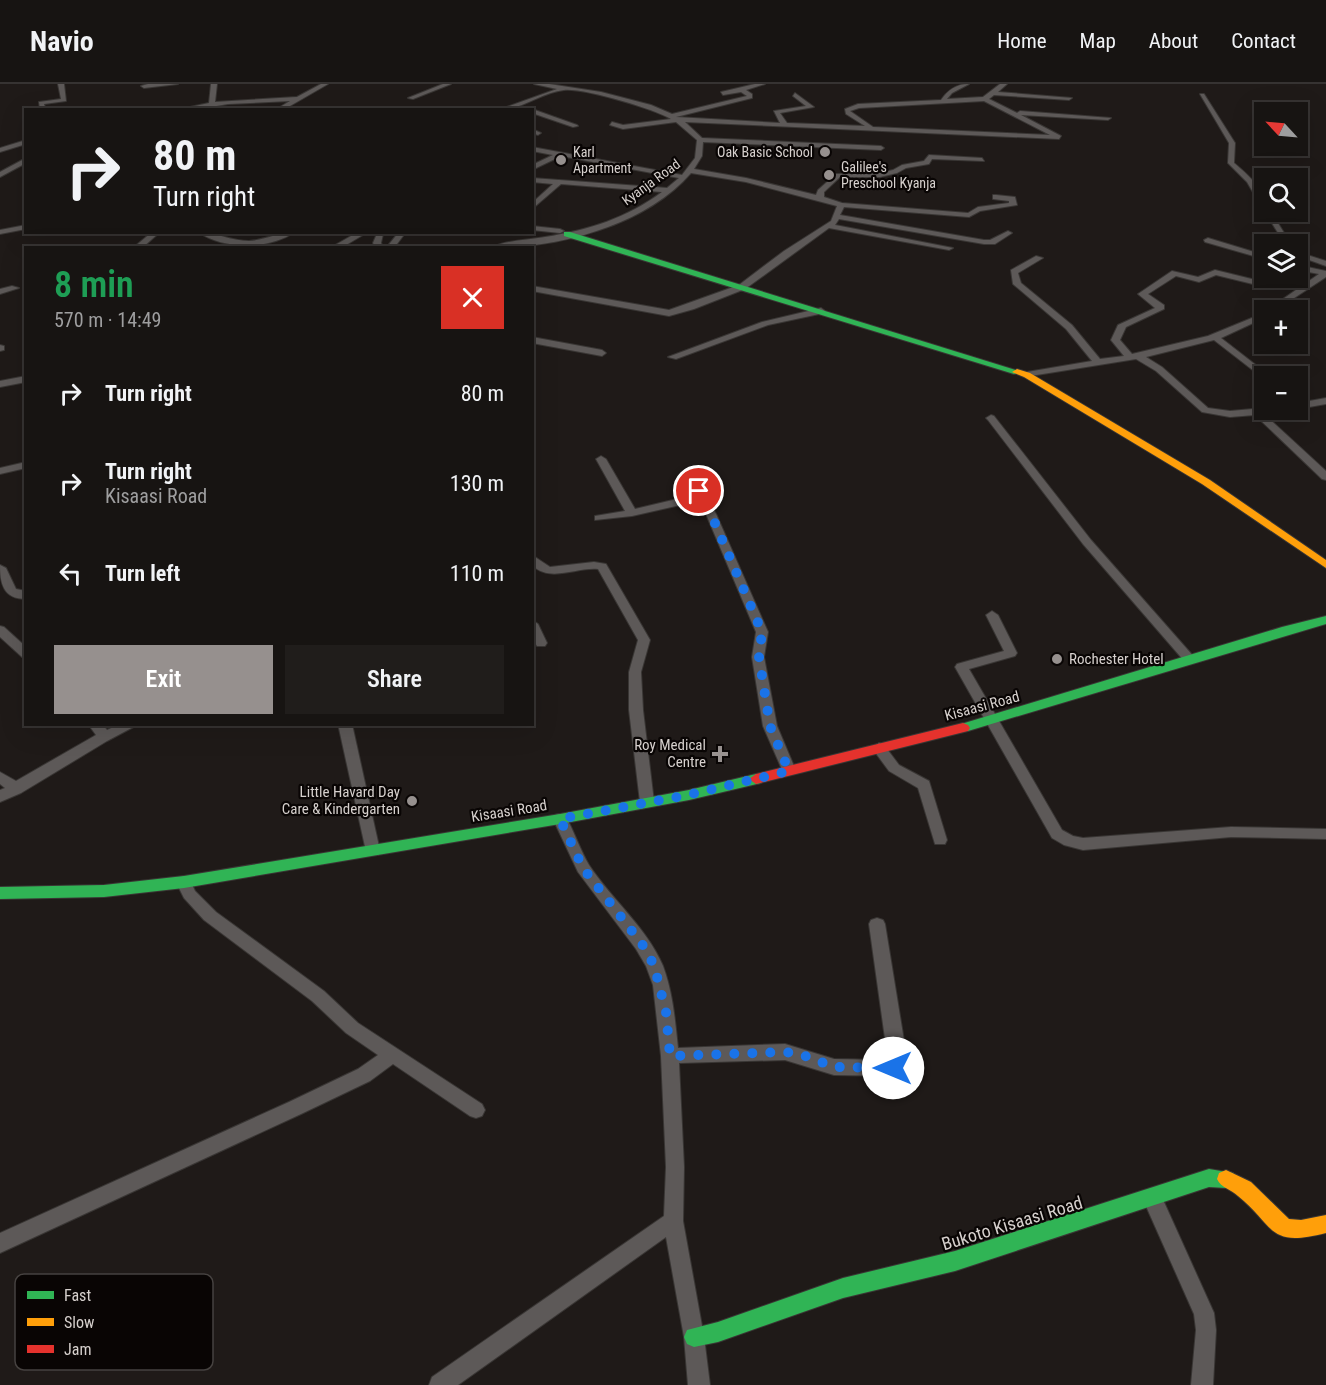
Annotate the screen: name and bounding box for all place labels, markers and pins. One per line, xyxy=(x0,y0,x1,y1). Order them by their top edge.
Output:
place label: Karl Apartment xyxy=(573,144,631,176)
place label: Oak Basic School xyxy=(717,144,813,160)
marker: Oak Basic School xyxy=(818,145,832,159)
marker: Karl Apartment xyxy=(554,153,568,167)
place label: Galilee's Preschool Kyanja xyxy=(841,159,936,191)
marker: Galilee's Preschool Kyanja xyxy=(822,168,836,182)
pin xyxy=(673,465,724,516)
place label: Rochester Hotel xyxy=(1069,650,1164,668)
marker: Rochester Hotel xyxy=(1050,652,1064,666)
place label: Roy Medical Centre xyxy=(634,736,706,771)
marker: Roy Medical Centre xyxy=(711,745,729,763)
place label: Little Havard Day Care & Kindergarten xyxy=(282,783,400,818)
marker: Little Havard Day Care & Kindergarten xyxy=(405,794,419,808)

